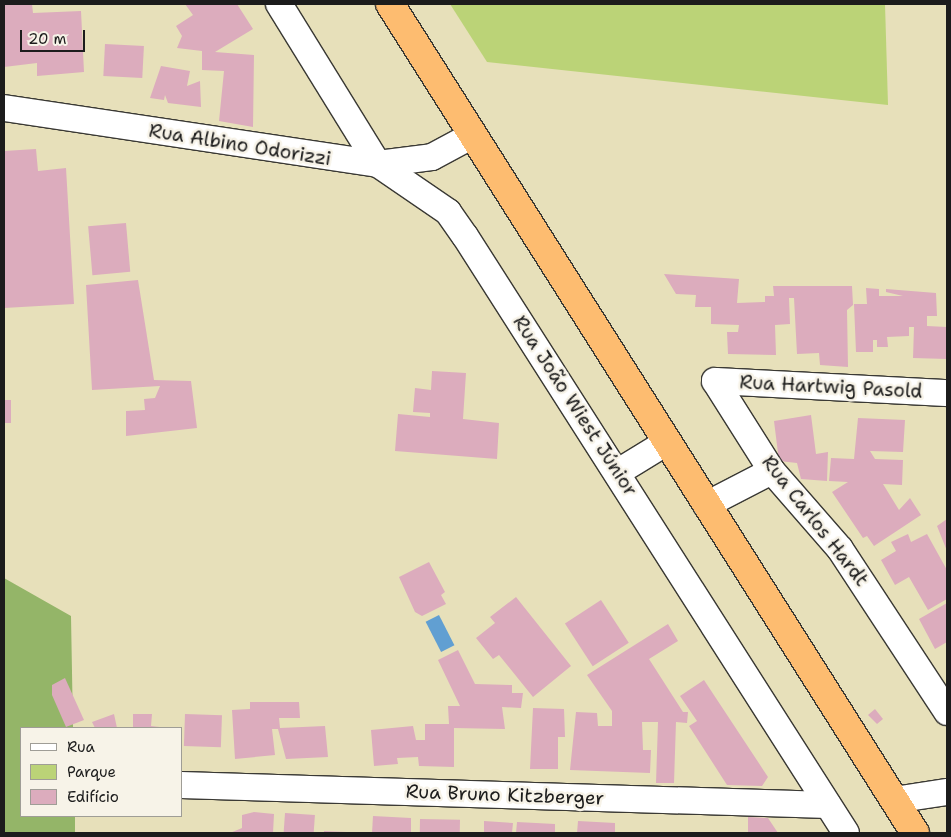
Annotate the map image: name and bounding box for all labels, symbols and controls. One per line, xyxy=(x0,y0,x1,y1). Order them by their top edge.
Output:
scale bar xyxy=(22,20,88,52)
text: 20 m xyxy=(28,29,67,49)
street label: Rua Albino Odorizzi xyxy=(147,119,333,171)
street label: Rua João Wiest Júnior xyxy=(508,311,642,501)
street label: Rua Hartwig Pasold xyxy=(739,371,923,403)
street label: Rua Carlos Hardt xyxy=(757,451,873,591)
legend xyxy=(20,727,182,817)
text: Rua xyxy=(67,737,95,757)
text: Parque xyxy=(67,762,116,782)
street label: Rua Bruno Kitzberger xyxy=(405,780,605,810)
text: Edifício xyxy=(67,787,119,807)

